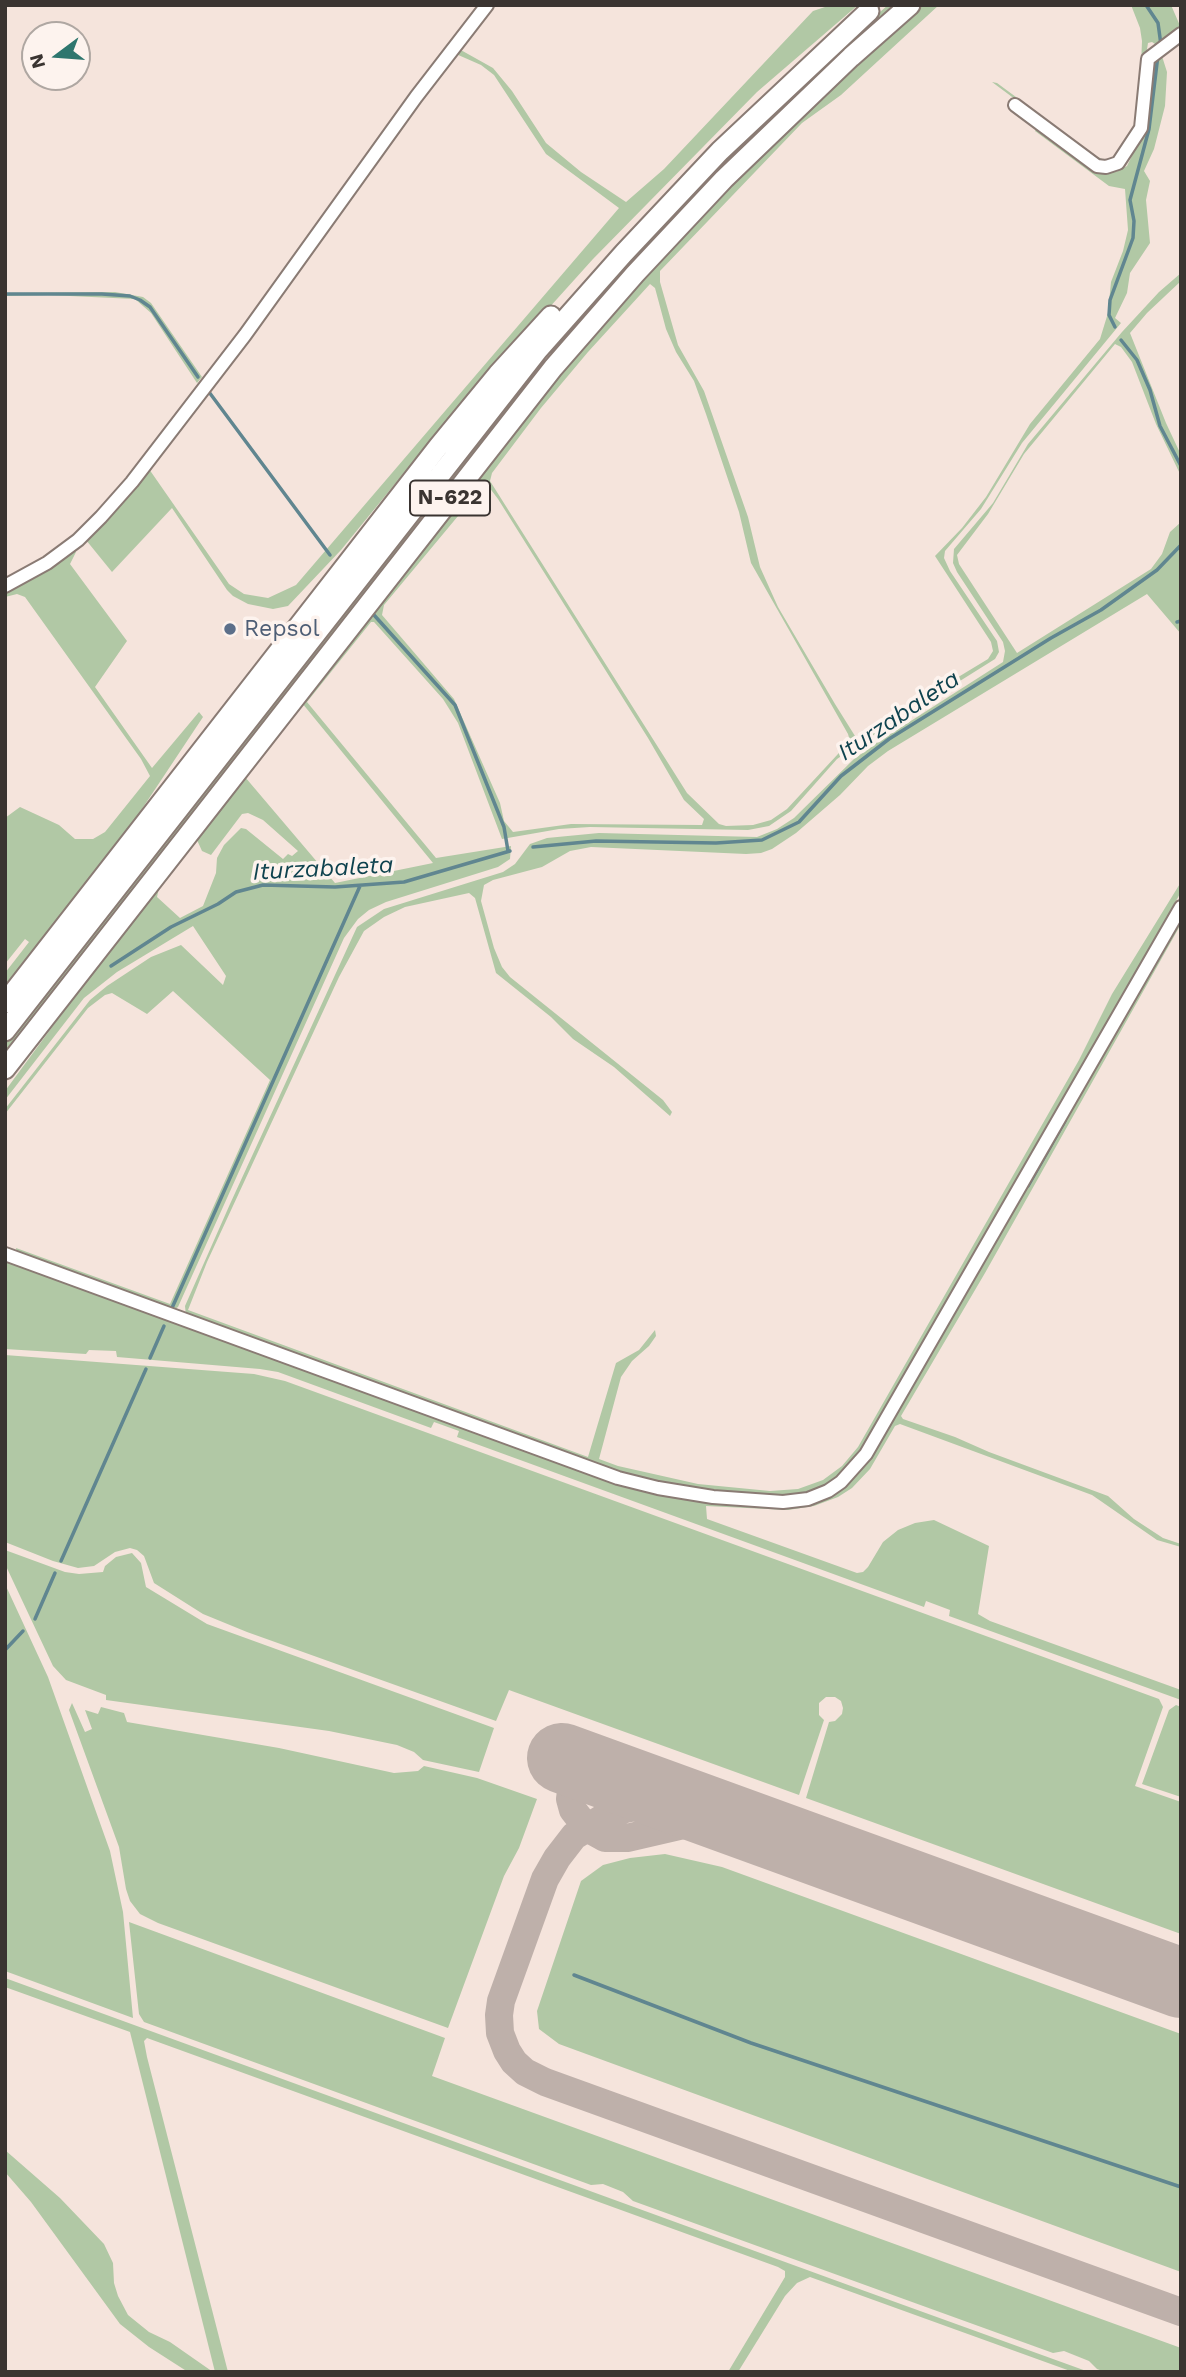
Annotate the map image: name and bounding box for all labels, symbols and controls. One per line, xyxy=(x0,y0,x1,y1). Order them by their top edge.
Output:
north arrow xyxy=(21,21,91,91)
text: N xyxy=(24,51,50,71)
road number: N-622 xyxy=(410,480,490,516)
place label: Repsol xyxy=(244,615,320,643)
marker: Repsol xyxy=(222,621,238,637)
water label: Iturzabaleta xyxy=(833,665,965,767)
water label: Iturzabaleta xyxy=(252,851,394,887)

